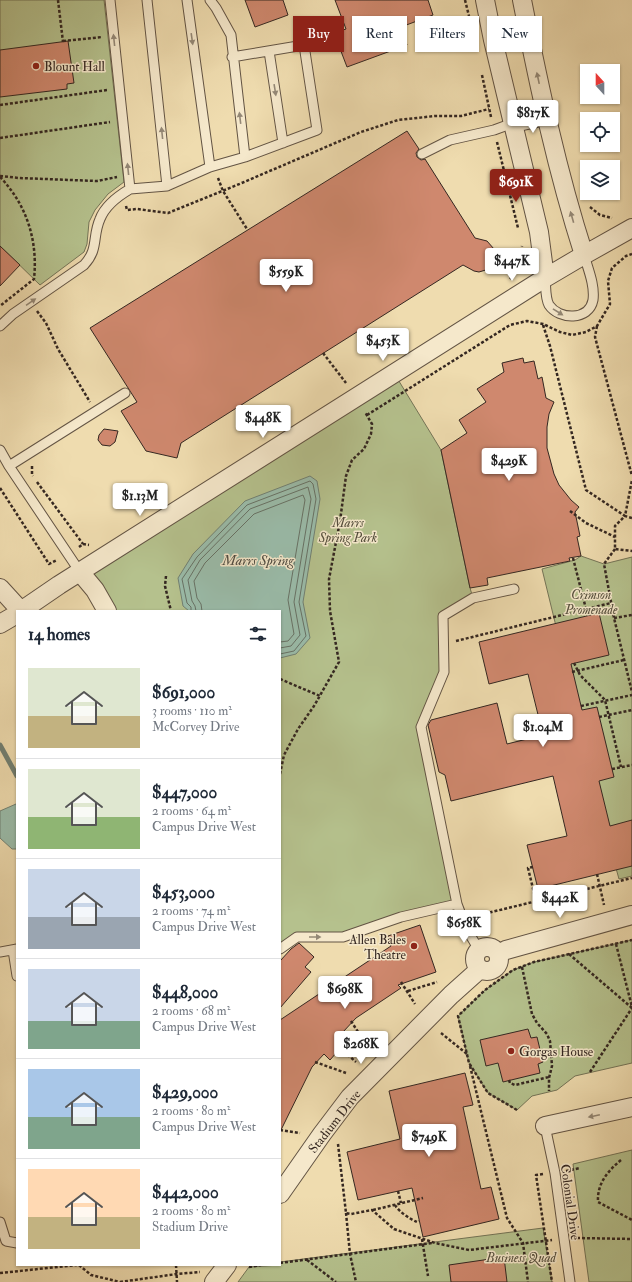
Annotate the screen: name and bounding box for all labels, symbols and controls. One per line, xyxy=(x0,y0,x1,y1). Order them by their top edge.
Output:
chip: Buy xyxy=(293,16,344,52)
chip: Rent xyxy=(352,16,407,52)
chip: Filters xyxy=(415,16,479,52)
chip: New xyxy=(487,16,542,52)
one-way arrow xyxy=(189,33,196,45)
one-way arrow xyxy=(111,34,118,46)
place label: Blount Hall xyxy=(44,59,106,75)
marker: Blount Hall xyxy=(31,61,41,71)
north arrow xyxy=(580,64,620,104)
map controls xyxy=(580,64,620,200)
one-way arrow xyxy=(534,71,540,84)
one-way arrow xyxy=(272,84,278,96)
pin: $817K xyxy=(505,100,561,134)
text: $817K xyxy=(516,105,550,121)
one-way arrow xyxy=(237,112,243,124)
button: locate xyxy=(580,112,620,152)
one-way arrow xyxy=(158,127,165,139)
button: layers xyxy=(580,160,620,200)
one-way arrow xyxy=(125,163,131,175)
pin: $691K xyxy=(488,169,544,203)
text: $691K xyxy=(499,174,533,190)
one-way arrow xyxy=(569,211,575,223)
pin: $447K xyxy=(484,248,540,282)
text: $447K xyxy=(494,253,530,269)
pin: $559K xyxy=(258,259,314,293)
text: $559K xyxy=(269,264,303,280)
one-way arrow xyxy=(26,298,36,306)
one-way arrow xyxy=(552,308,563,315)
pin: $453K xyxy=(355,328,411,362)
text: $453K xyxy=(366,333,400,349)
pin: $448K xyxy=(235,405,291,439)
text: $448K xyxy=(245,410,281,426)
pin: $429K xyxy=(481,448,537,482)
text: $429K xyxy=(491,453,527,469)
pin: $1.13M xyxy=(107,483,173,517)
text: $1.13M xyxy=(122,488,158,504)
park label: Marrs Spring Park xyxy=(318,515,377,546)
water label: Marrs Spring xyxy=(221,552,294,569)
park label: Crimson Promenade xyxy=(564,587,618,618)
icon: filters xyxy=(247,623,269,645)
text: 14 homes xyxy=(28,624,90,645)
text: $691,000 xyxy=(152,682,215,703)
icon: home xyxy=(60,684,108,732)
text: 3 rooms · 110 m² xyxy=(152,703,232,719)
pin: $1.04M xyxy=(510,714,576,748)
text: McCorvey Drive xyxy=(152,719,239,735)
text: $1.04M xyxy=(523,719,563,735)
text: $447,000 xyxy=(152,782,217,803)
icon: home xyxy=(60,785,108,833)
text: 2 rooms · 64 m² xyxy=(152,803,231,819)
text: Campus Drive West xyxy=(152,819,256,835)
text: $453,000 xyxy=(152,882,215,903)
icon: home xyxy=(60,885,108,933)
pin: $442K xyxy=(532,885,588,919)
text: $442K xyxy=(541,890,579,906)
text: 2 rooms · 74 m² xyxy=(152,903,230,919)
pin: $658K xyxy=(436,910,492,944)
text: $658K xyxy=(447,915,481,931)
text: Campus Drive West xyxy=(152,919,256,935)
place label: Allen Bales Theatre xyxy=(348,932,407,963)
one-way arrow xyxy=(309,934,322,940)
marker: Allen Bales Theatre xyxy=(409,941,419,951)
pin: $698K xyxy=(317,976,373,1010)
text: $698K xyxy=(327,981,363,997)
text: $448,000 xyxy=(152,982,218,1003)
icon: home xyxy=(60,985,108,1033)
text: 2 rooms · 68 m² xyxy=(152,1003,230,1019)
text: Campus Drive West xyxy=(152,1019,256,1035)
pin: $268K xyxy=(333,1031,389,1065)
text: $268K xyxy=(343,1036,379,1052)
place label: Gorgas House xyxy=(519,1044,594,1060)
marker: Gorgas House xyxy=(506,1046,516,1056)
text: $429,000 xyxy=(152,1082,218,1103)
icon: home xyxy=(60,1085,108,1133)
street label: Stadium Drive xyxy=(305,1086,365,1156)
text: 2 rooms · 80 m² xyxy=(152,1103,230,1119)
one-way arrow xyxy=(588,1113,600,1119)
text: Campus Drive West xyxy=(152,1119,256,1135)
pin: $749K xyxy=(401,1124,457,1158)
text: $749K xyxy=(411,1129,447,1145)
street label: Colonial Drive xyxy=(557,1163,583,1242)
text: $442,000 xyxy=(152,1182,219,1203)
icon: home xyxy=(60,1185,108,1233)
text: 2 rooms · 80 m² xyxy=(152,1203,230,1219)
text: Stadium Drive xyxy=(152,1219,228,1235)
park label: Business Quad xyxy=(485,1250,557,1267)

